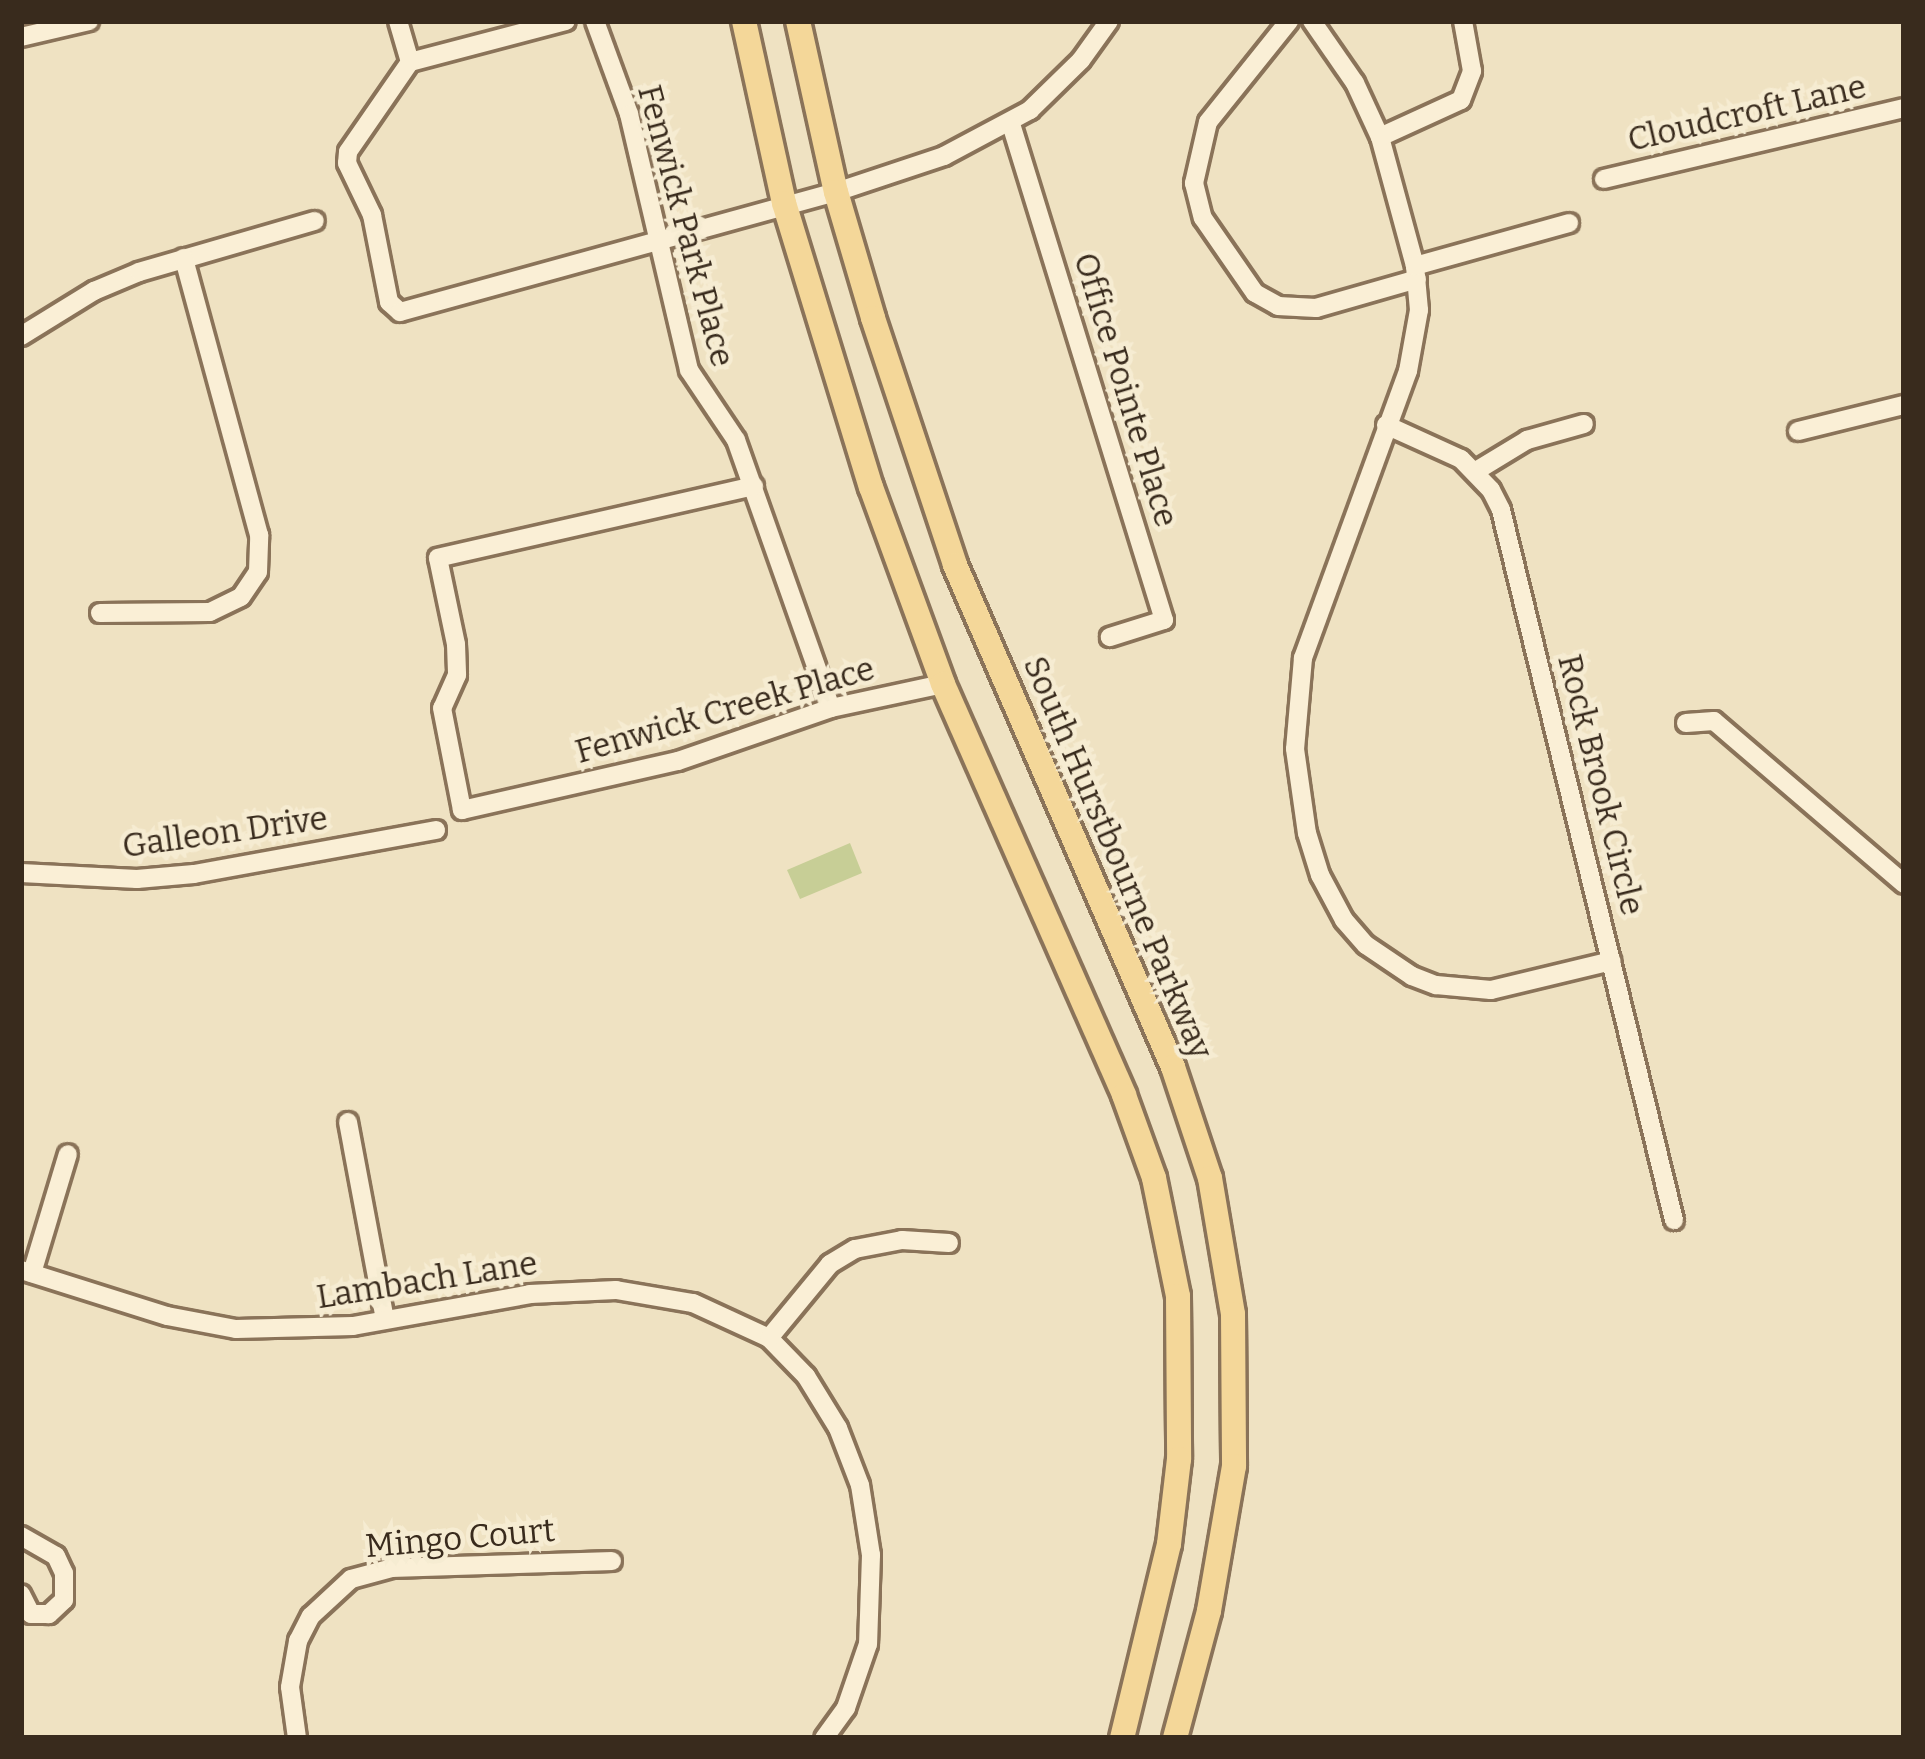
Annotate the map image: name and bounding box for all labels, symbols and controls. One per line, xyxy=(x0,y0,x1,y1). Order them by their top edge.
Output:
street label: Cloudcroft Lane xyxy=(1624,67,1870,161)
street label: Fenwick Park Place xyxy=(628,81,742,371)
street label: Office Pointe Place xyxy=(1065,248,1185,532)
street label: Fenwick Creek Place xyxy=(571,649,879,773)
street label: South Hurstbourne Parkway xyxy=(1014,651,1220,1065)
street label: Rock Brook Circle xyxy=(1548,651,1652,919)
street label: Galleon Drive xyxy=(120,799,330,867)
street label: Lambach Lane xyxy=(314,1244,540,1318)
street label: Mingo Court xyxy=(364,1511,556,1567)

